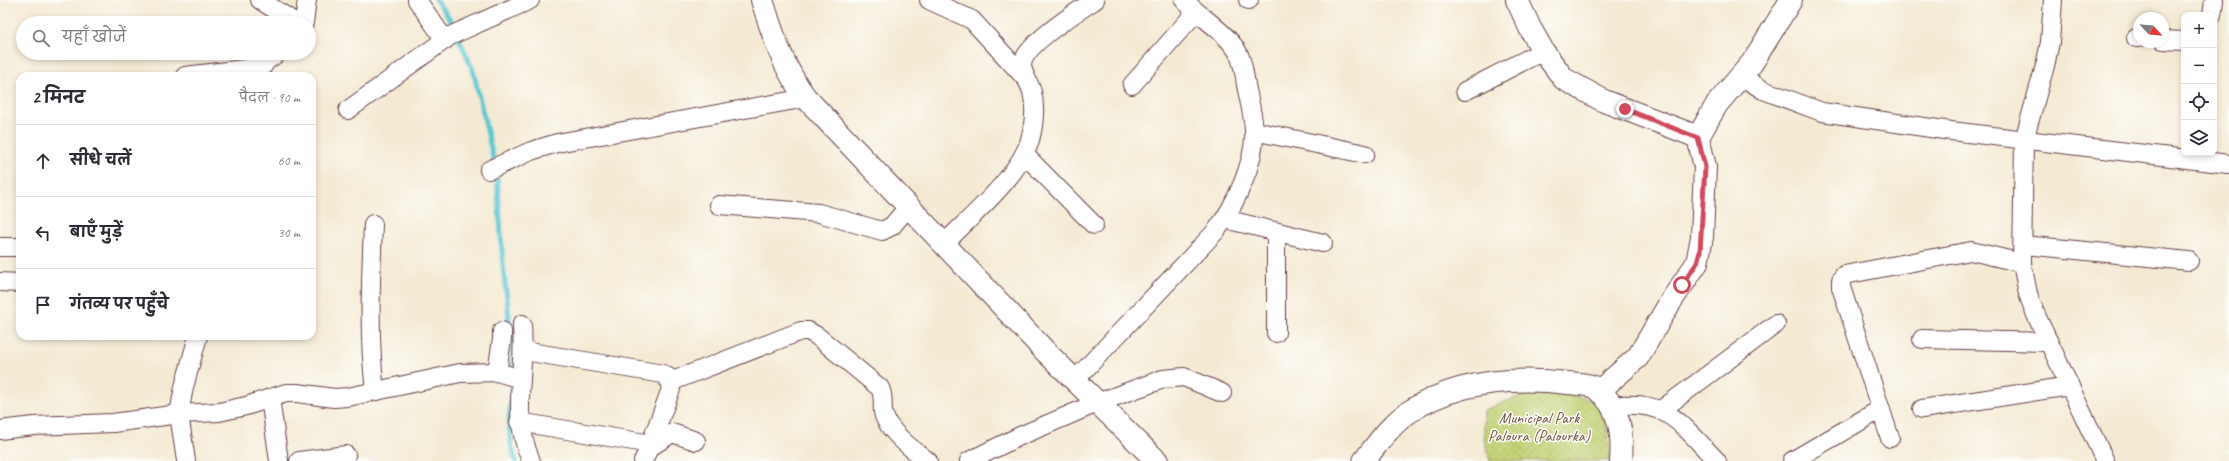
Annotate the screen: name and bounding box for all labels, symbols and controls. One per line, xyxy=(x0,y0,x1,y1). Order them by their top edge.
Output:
north arrow xyxy=(2133,12,2169,48)
map controls xyxy=(2181,12,2217,156)
button: + xyxy=(2181,12,2217,48)
search box xyxy=(16,16,316,60)
icon: search xyxy=(30,27,52,49)
text: यहाँ खोजें xyxy=(62,28,126,47)
button: − xyxy=(2181,48,2217,84)
button: locate xyxy=(2181,84,2217,120)
text: 2 मिनट xyxy=(32,87,85,108)
text: पैदल · 90 m xyxy=(239,90,300,106)
route end xyxy=(1616,100,1634,118)
button: layers xyxy=(2181,120,2217,156)
icon: ahead xyxy=(32,150,54,172)
text: सीधे चलें xyxy=(70,151,131,170)
text: 60 m xyxy=(278,153,300,169)
icon: left xyxy=(32,222,54,244)
text: बाएँ मुड़ें xyxy=(70,223,122,242)
text: 30 m xyxy=(278,225,300,241)
route start xyxy=(1673,276,1691,294)
icon: arrive xyxy=(32,294,54,316)
text: गंतव्य पर पहुँचे xyxy=(70,295,168,314)
park label: Municipal Park Paloura (Palourka) xyxy=(1488,408,1591,446)

